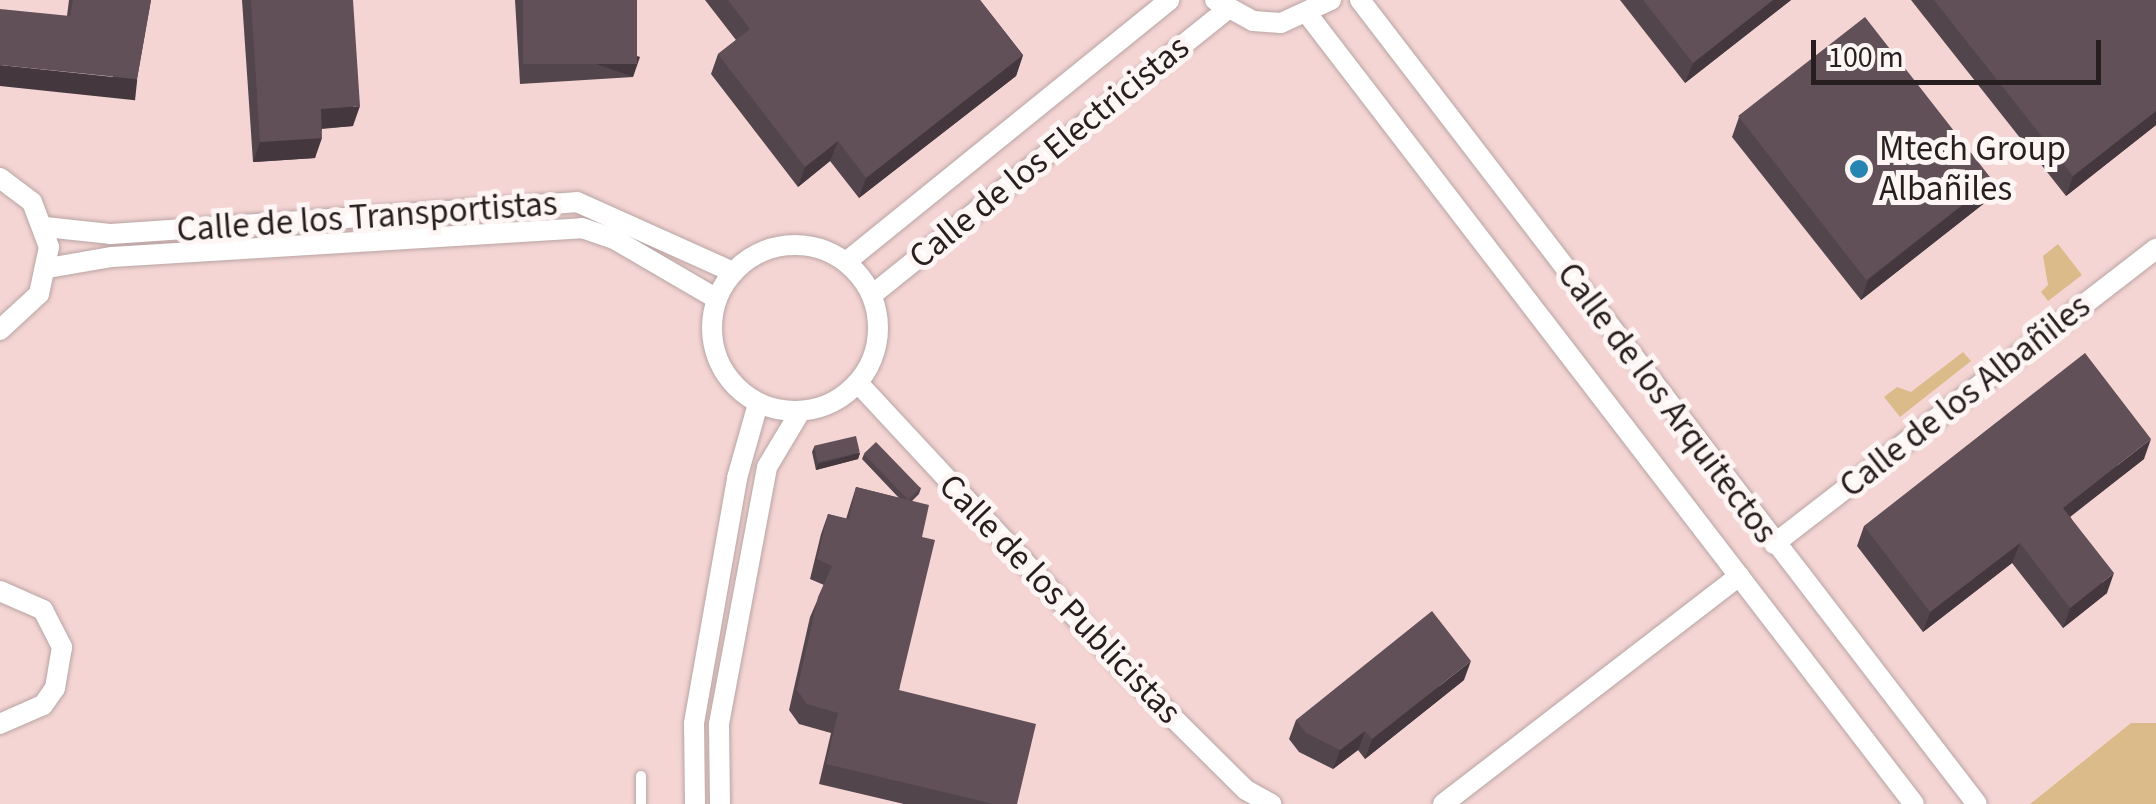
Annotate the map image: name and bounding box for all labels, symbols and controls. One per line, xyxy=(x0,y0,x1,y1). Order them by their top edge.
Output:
scale bar xyxy=(1816,20,2106,82)
street label: Calle de los Electricistas xyxy=(901,26,1197,278)
text: 100 m xyxy=(1828,36,1904,79)
place label: Mtech Group Albañiles xyxy=(1879,128,2066,210)
marker: Mtech Group Albañiles xyxy=(1848,158,1870,180)
street label: Calle de los Transportistas xyxy=(175,183,559,251)
street label: Calle de los Arquitectos xyxy=(1548,255,1786,551)
street label: Calle de los Albañiles xyxy=(1831,285,2099,507)
street label: Calle de los Publicistas xyxy=(930,465,1190,733)

